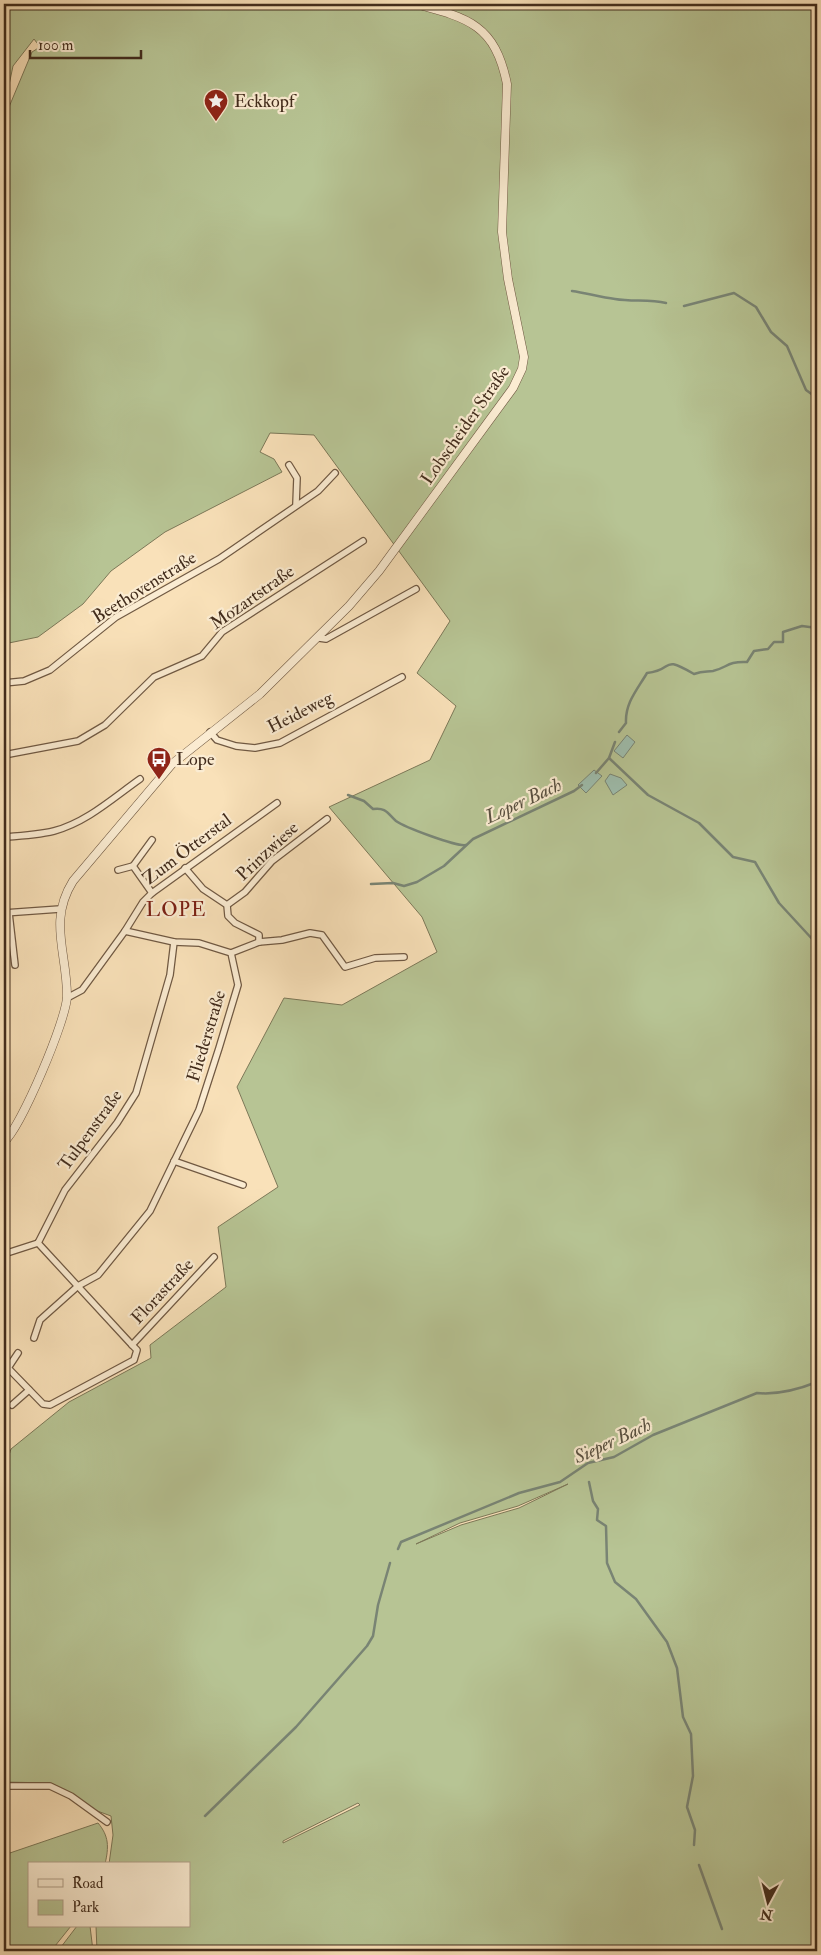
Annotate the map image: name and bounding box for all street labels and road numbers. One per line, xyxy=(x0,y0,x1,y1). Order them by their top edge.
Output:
street label: Lobscheider Straße xyxy=(416,361,515,489)
street label: Beethovenstraße xyxy=(88,546,201,629)
street label: Mozartstraße xyxy=(206,560,299,635)
street label: Heideweg xyxy=(264,686,338,739)
street label: Zum Ötterstal xyxy=(138,808,237,890)
street label: Prinzwiese xyxy=(231,816,304,886)
street label: Fliederstraße xyxy=(182,987,231,1085)
street label: Tulpenstraße xyxy=(53,1085,128,1175)
street label: Florastraße xyxy=(126,1253,199,1329)

